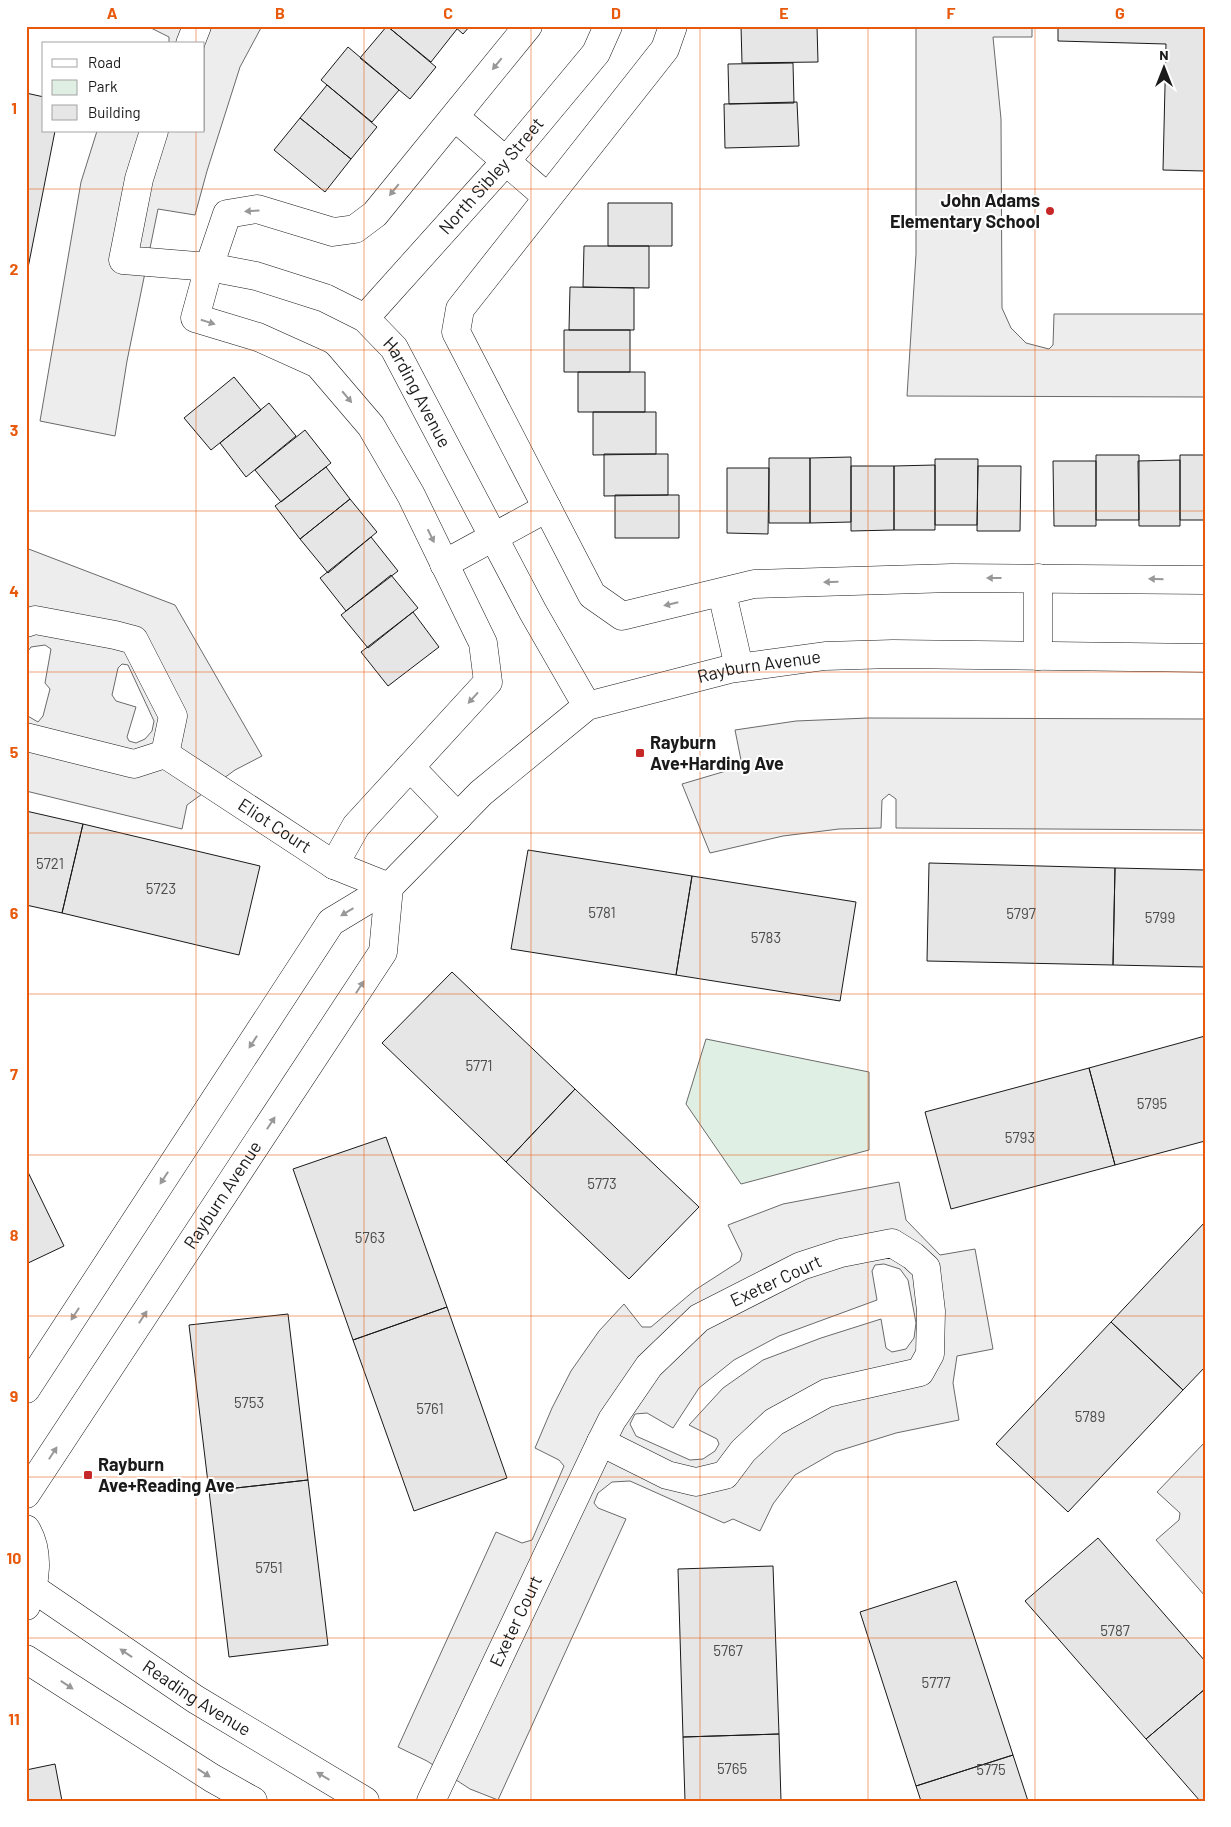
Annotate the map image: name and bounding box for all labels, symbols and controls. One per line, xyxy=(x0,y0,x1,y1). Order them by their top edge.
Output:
text: A xyxy=(107,3,118,22)
text: B xyxy=(275,3,285,22)
text: C xyxy=(443,3,453,22)
text: D xyxy=(611,3,621,22)
text: E xyxy=(779,3,789,22)
text: F xyxy=(947,3,956,22)
text: G xyxy=(1115,3,1125,22)
legend xyxy=(42,42,205,132)
north arrow xyxy=(1138,42,1188,92)
text: N xyxy=(1159,46,1169,63)
text: Road xyxy=(88,53,121,71)
one-way arrow xyxy=(491,57,502,70)
text: Park xyxy=(88,77,118,95)
text: 1 xyxy=(11,98,17,117)
text: Building xyxy=(88,103,141,121)
street label: North Sibley Street xyxy=(434,113,548,238)
one-way arrow xyxy=(389,183,400,196)
place label: John Adams Elementary School xyxy=(890,189,1040,232)
marker: John Adams Elementary School xyxy=(1044,205,1056,217)
one-way arrow xyxy=(243,207,259,215)
text: 2 xyxy=(10,259,19,278)
one-way arrow xyxy=(201,318,216,326)
street label: Harding Avenue xyxy=(379,332,456,451)
one-way arrow xyxy=(341,391,353,403)
text: 3 xyxy=(10,420,18,439)
one-way arrow xyxy=(427,529,435,543)
one-way arrow xyxy=(985,574,1001,582)
one-way arrow xyxy=(1148,575,1164,583)
one-way arrow xyxy=(823,578,839,586)
text: 4 xyxy=(9,581,19,600)
one-way arrow xyxy=(663,600,679,608)
street label: Rayburn Avenue xyxy=(695,645,822,687)
one-way arrow xyxy=(467,691,479,703)
place label: Rayburn Ave+Harding Ave xyxy=(650,731,784,774)
text: 5 xyxy=(10,742,19,761)
marker: Rayburn Ave+Harding Ave xyxy=(634,747,646,759)
street label: Eliot Court xyxy=(234,793,316,857)
house number: 5721 xyxy=(36,854,64,872)
house number: 5723 xyxy=(146,879,176,897)
text: 6 xyxy=(10,903,19,922)
house number: 5781 xyxy=(588,903,616,921)
house number: 5797 xyxy=(1006,904,1036,922)
one-way arrow xyxy=(341,908,354,917)
house number: 5799 xyxy=(1145,908,1175,926)
house number: 5783 xyxy=(751,928,781,946)
one-way arrow xyxy=(355,981,365,994)
one-way arrow xyxy=(248,1035,257,1049)
house number: 5771 xyxy=(465,1056,493,1074)
text: 7 xyxy=(10,1064,18,1083)
house number: 5795 xyxy=(1137,1094,1167,1112)
one-way arrow xyxy=(266,1116,276,1130)
house number: 5793 xyxy=(1005,1128,1035,1146)
street label: Rayburn Avenue xyxy=(179,1136,266,1253)
one-way arrow xyxy=(159,1171,169,1185)
house number: 5773 xyxy=(587,1174,617,1192)
text: 8 xyxy=(10,1225,19,1244)
house number: 5763 xyxy=(355,1228,385,1246)
street label: Exeter Court xyxy=(726,1249,825,1311)
one-way arrow xyxy=(70,1307,80,1321)
one-way arrow xyxy=(138,1311,147,1324)
text: 9 xyxy=(10,1386,18,1405)
house number: 5753 xyxy=(234,1393,264,1411)
house number: 5761 xyxy=(416,1399,444,1417)
house number: 5789 xyxy=(1075,1407,1105,1425)
one-way arrow xyxy=(49,1446,58,1460)
place label: Rayburn Ave+Reading Ave xyxy=(98,1453,235,1496)
marker: Rayburn Ave+Reading Ave xyxy=(82,1469,94,1481)
text: 10 xyxy=(7,1548,21,1567)
house number: 5751 xyxy=(255,1558,283,1576)
street label: Exeter Court xyxy=(484,1572,546,1670)
house number: 5787 xyxy=(1100,1621,1130,1639)
house number: 5767 xyxy=(713,1641,743,1659)
one-way arrow xyxy=(119,1648,133,1658)
street label: Reading Avenue xyxy=(139,1655,255,1740)
house number: 5777 xyxy=(922,1673,951,1691)
one-way arrow xyxy=(61,1681,74,1690)
text: 11 xyxy=(8,1709,20,1728)
house number: 5765 xyxy=(717,1759,747,1777)
house number: 5775 xyxy=(976,1760,1006,1778)
one-way arrow xyxy=(197,1768,211,1778)
one-way arrow xyxy=(317,1771,330,1780)

